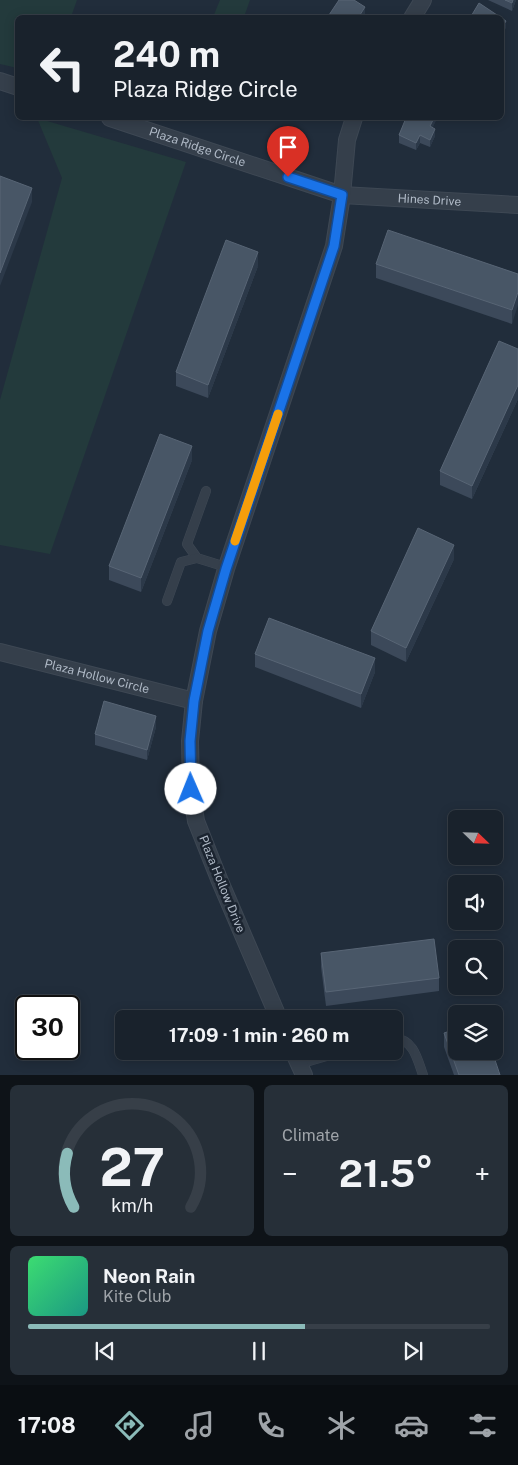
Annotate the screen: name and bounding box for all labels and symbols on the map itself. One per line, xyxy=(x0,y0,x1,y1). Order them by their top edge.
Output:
street label: Plaza Ridge Circle xyxy=(147,124,248,170)
pin xyxy=(267,126,309,177)
street label: Hines Drive xyxy=(397,191,462,209)
street label: Plaza Hollow Circle xyxy=(43,657,151,696)
position arrow xyxy=(164,762,216,814)
north arrow xyxy=(448,810,502,865)
street label: Plaza Hollow Drive xyxy=(196,833,248,935)
speed limit sign: 30 xyxy=(15,995,80,1060)

